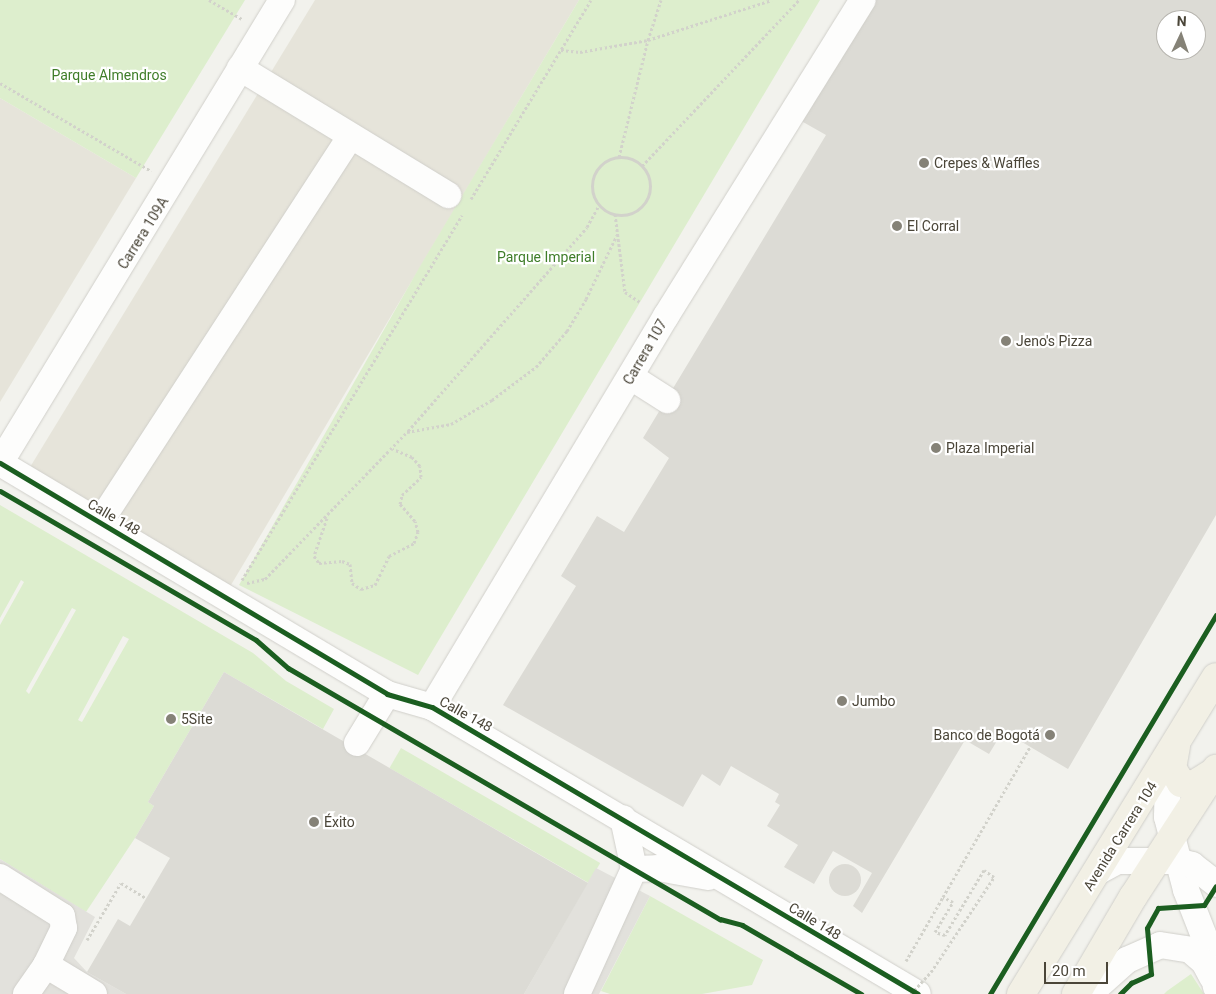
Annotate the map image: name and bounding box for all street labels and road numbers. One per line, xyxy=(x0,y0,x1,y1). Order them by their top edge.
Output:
street label: Carrera 109A xyxy=(114,194,172,272)
street label: Carrera 107 xyxy=(620,316,670,388)
street label: Calle 148 xyxy=(85,495,143,539)
street label: Calle 148 xyxy=(437,693,495,735)
street label: Avenida Carrera 104 xyxy=(1080,778,1160,894)
street label: Calle 148 xyxy=(786,899,844,943)

